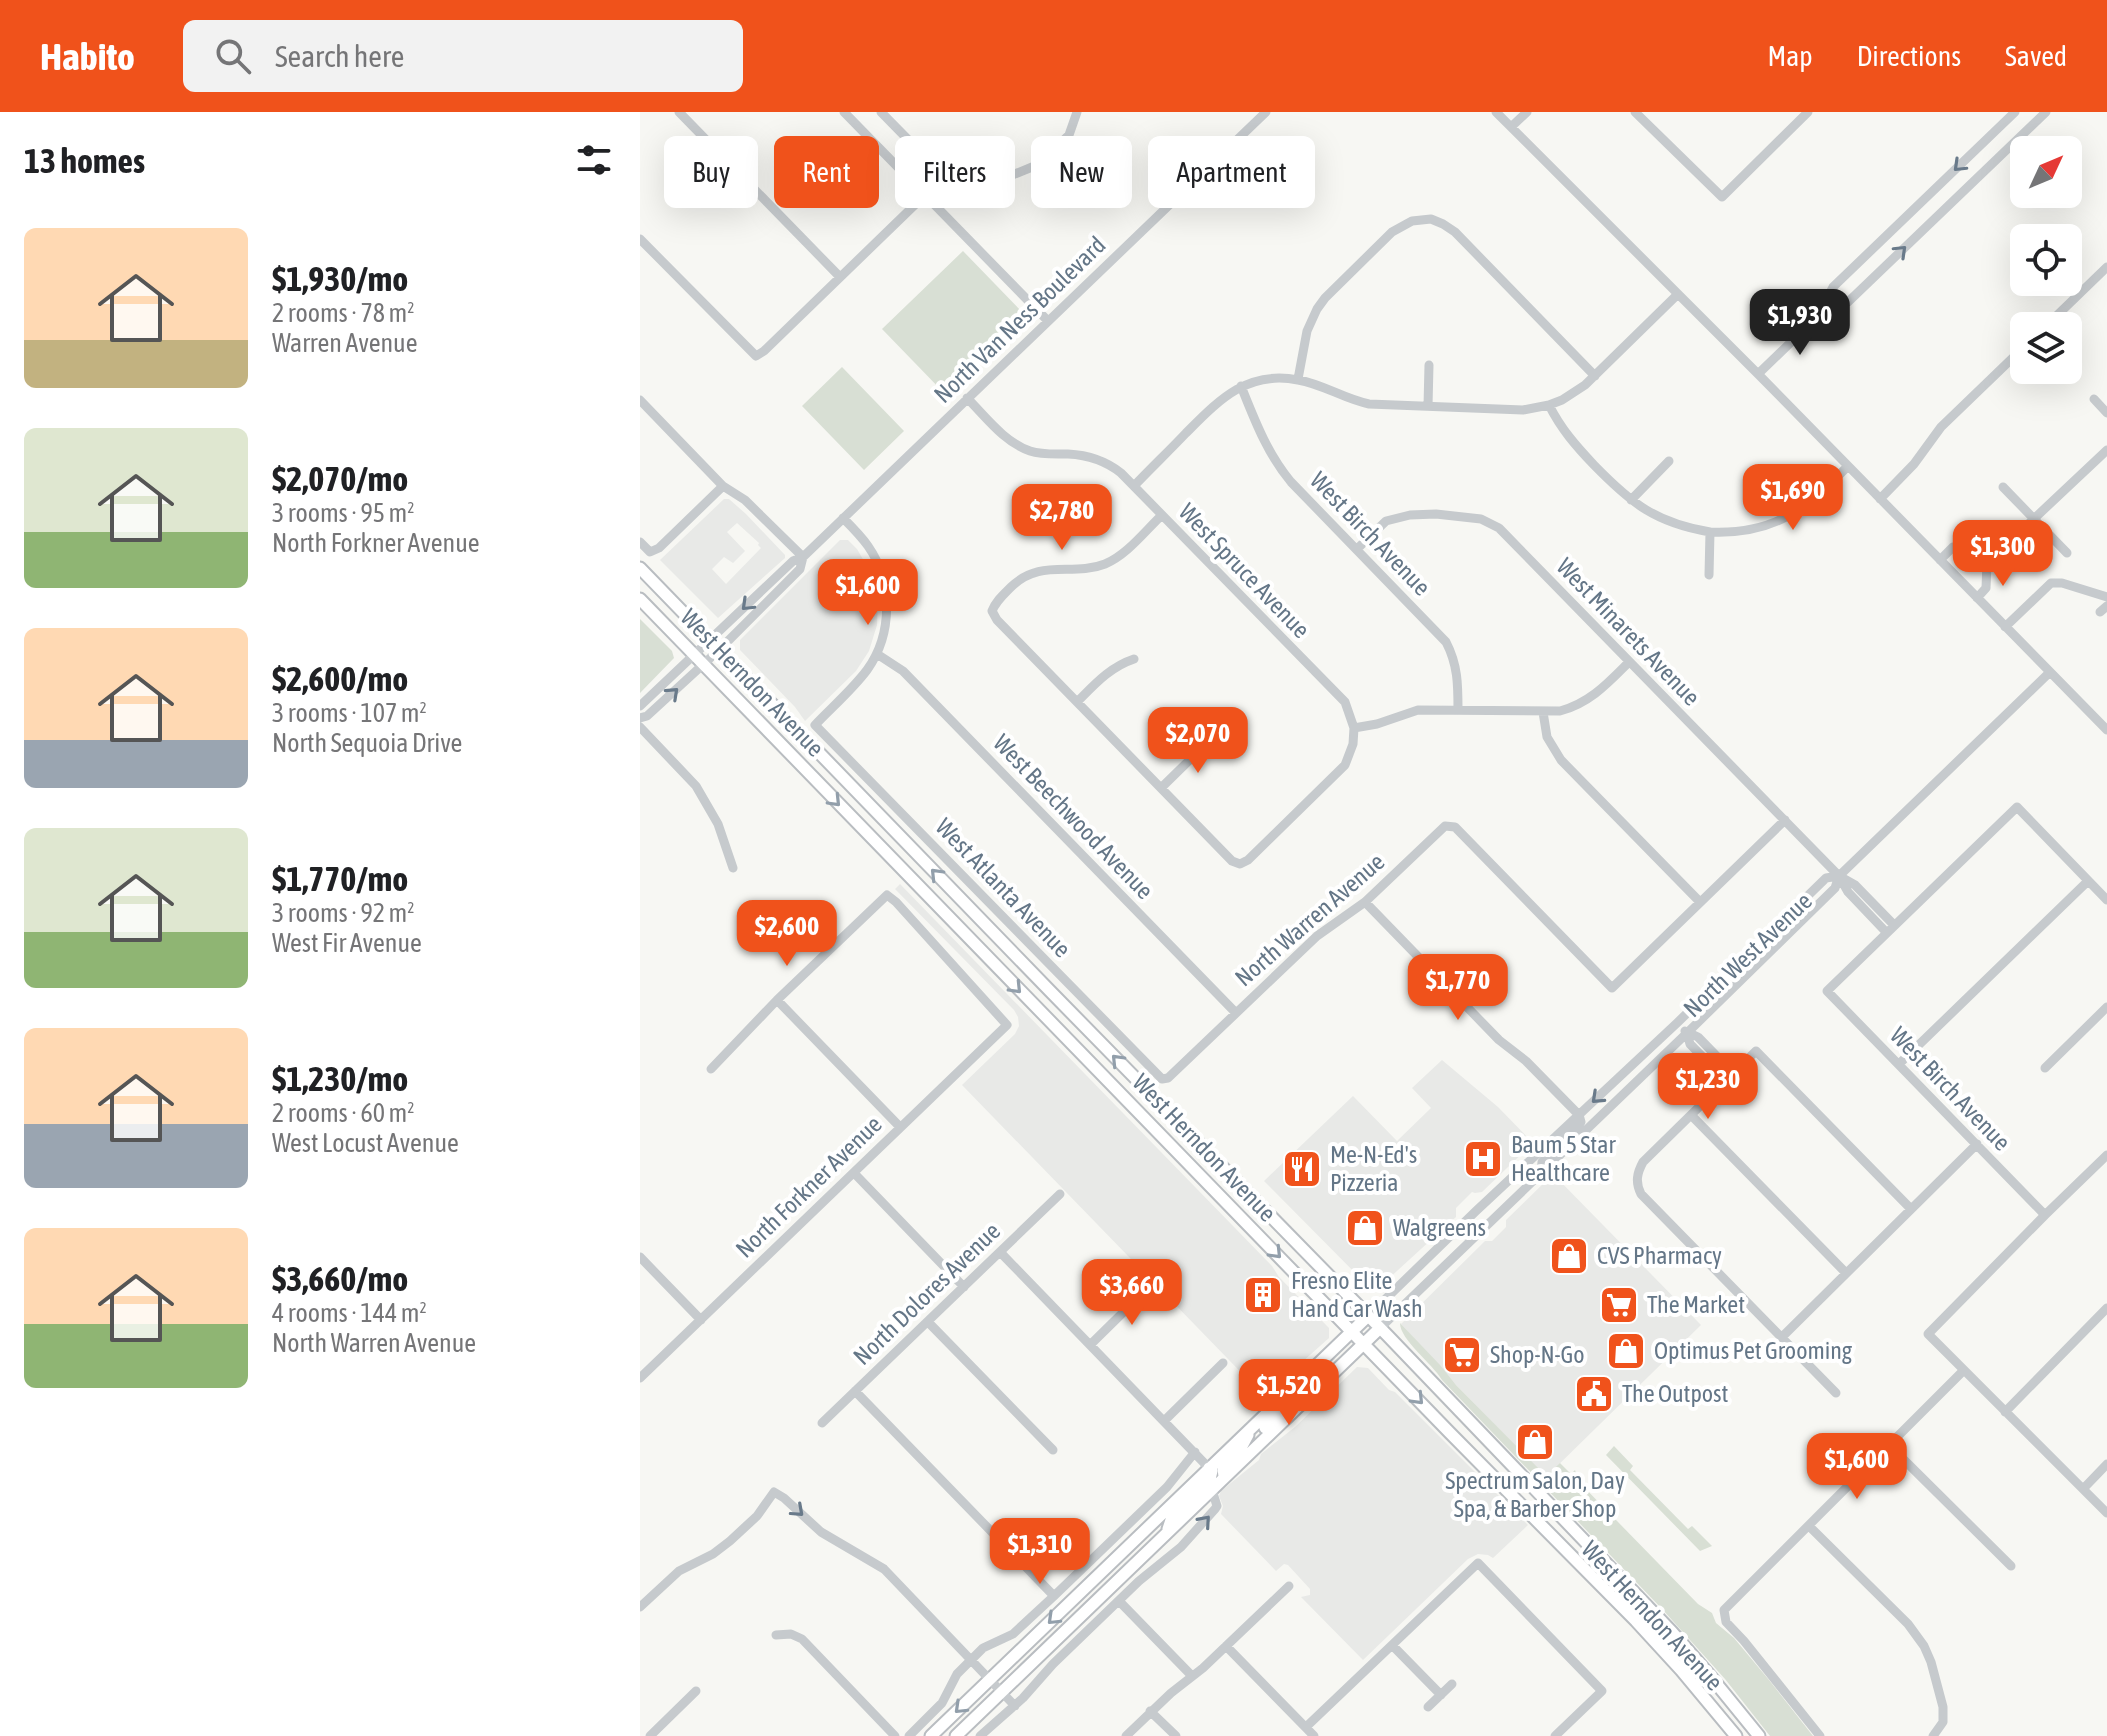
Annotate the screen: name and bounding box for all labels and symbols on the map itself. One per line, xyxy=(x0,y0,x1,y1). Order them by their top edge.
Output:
north arrow xyxy=(2010,136,2082,208)
one-way arrow xyxy=(1954,156,1968,171)
street label: North Van Ness Boulevard xyxy=(929,231,1111,408)
one-way arrow xyxy=(1892,246,1906,261)
pin: $1,930 xyxy=(1735,289,1865,357)
pin: $1,690 xyxy=(1728,464,1858,532)
street label: West Birch Avenue xyxy=(1305,467,1436,601)
pin: $2,780 xyxy=(997,484,1127,552)
street label: West Spruce Avenue xyxy=(1174,498,1315,643)
pin: $1,300 xyxy=(1938,520,2068,588)
street label: West Minarets Avenue xyxy=(1551,553,1705,711)
pin: $1,600 xyxy=(803,559,933,627)
one-way arrow xyxy=(742,595,757,609)
street label: West Herndon Avenue xyxy=(675,604,829,762)
one-way arrow xyxy=(663,688,678,702)
pin: $2,070 xyxy=(1133,707,1263,775)
street label: West Beechwood Avenue xyxy=(988,729,1159,904)
one-way arrow xyxy=(826,792,840,806)
street label: West Atlanta Avenue xyxy=(930,813,1076,962)
street label: North Warren Avenue xyxy=(1230,848,1390,992)
one-way arrow xyxy=(931,869,946,883)
street label: North West Avenue xyxy=(1678,887,1817,1022)
pin: $2,600 xyxy=(722,900,852,968)
pin: $1,770 xyxy=(1393,954,1523,1022)
one-way arrow xyxy=(1007,979,1021,993)
street label: West Birch Avenue xyxy=(1885,1022,2016,1156)
pin: $1,230 xyxy=(1643,1053,1773,1121)
one-way arrow xyxy=(1112,1055,1127,1069)
street label: West Herndon Avenue xyxy=(1127,1069,1281,1227)
one-way arrow xyxy=(1592,1088,1606,1103)
street label: North Forkner Avenue xyxy=(730,1110,887,1263)
place label: Baum 5 Star Healthcare xyxy=(1511,1131,1616,1186)
hospital icon: Baum 5 Star Healthcare xyxy=(1462,1138,1504,1180)
place label: Me-N-Ed's Pizzeria xyxy=(1330,1141,1417,1196)
restaurant icon: Me-N-Ed's Pizzeria xyxy=(1281,1148,1323,1190)
shop icon: Walgreens xyxy=(1344,1207,1386,1249)
place label: Walgreens xyxy=(1393,1214,1486,1241)
street label: North Dolores Avenue xyxy=(848,1217,1005,1370)
shop icon: CVS Pharmacy xyxy=(1548,1235,1590,1277)
place label: CVS Pharmacy xyxy=(1597,1242,1722,1269)
one-way arrow xyxy=(1267,1244,1282,1258)
pin: $3,660 xyxy=(1067,1259,1197,1327)
place label: Fresno Elite Hand Car Wash xyxy=(1291,1267,1423,1322)
building icon: Fresno Elite Hand Car Wash xyxy=(1242,1274,1284,1316)
supermarket icon: The Market xyxy=(1598,1284,1640,1326)
place label: The Market xyxy=(1647,1291,1745,1318)
shop icon: Optimus Pet Grooming xyxy=(1605,1330,1647,1372)
supermarket icon: Shop-N-Go xyxy=(1441,1334,1483,1376)
place label: Optimus Pet Grooming xyxy=(1654,1337,1853,1364)
place label: Shop-N-Go xyxy=(1490,1341,1585,1368)
pin: $1,520 xyxy=(1224,1359,1354,1427)
public building icon: The Outpost xyxy=(1573,1373,1615,1415)
place label: The Outpost xyxy=(1622,1380,1729,1407)
one-way arrow xyxy=(1409,1390,1423,1404)
shop icon: Spectrum Salon, Day Spa, & Barber Shop xyxy=(1514,1421,1556,1463)
pin: $1,600 xyxy=(1792,1433,1922,1501)
place label: Spectrum Salon, Day Spa, & Barber Shop xyxy=(1445,1467,1625,1522)
one-way arrow xyxy=(789,1501,803,1516)
one-way arrow xyxy=(1195,1515,1210,1530)
pin: $1,310 xyxy=(975,1518,1105,1586)
street label: West Herndon Avenue xyxy=(1576,1536,1728,1696)
one-way arrow xyxy=(1048,1610,1062,1624)
one-way arrow xyxy=(955,1699,969,1713)

